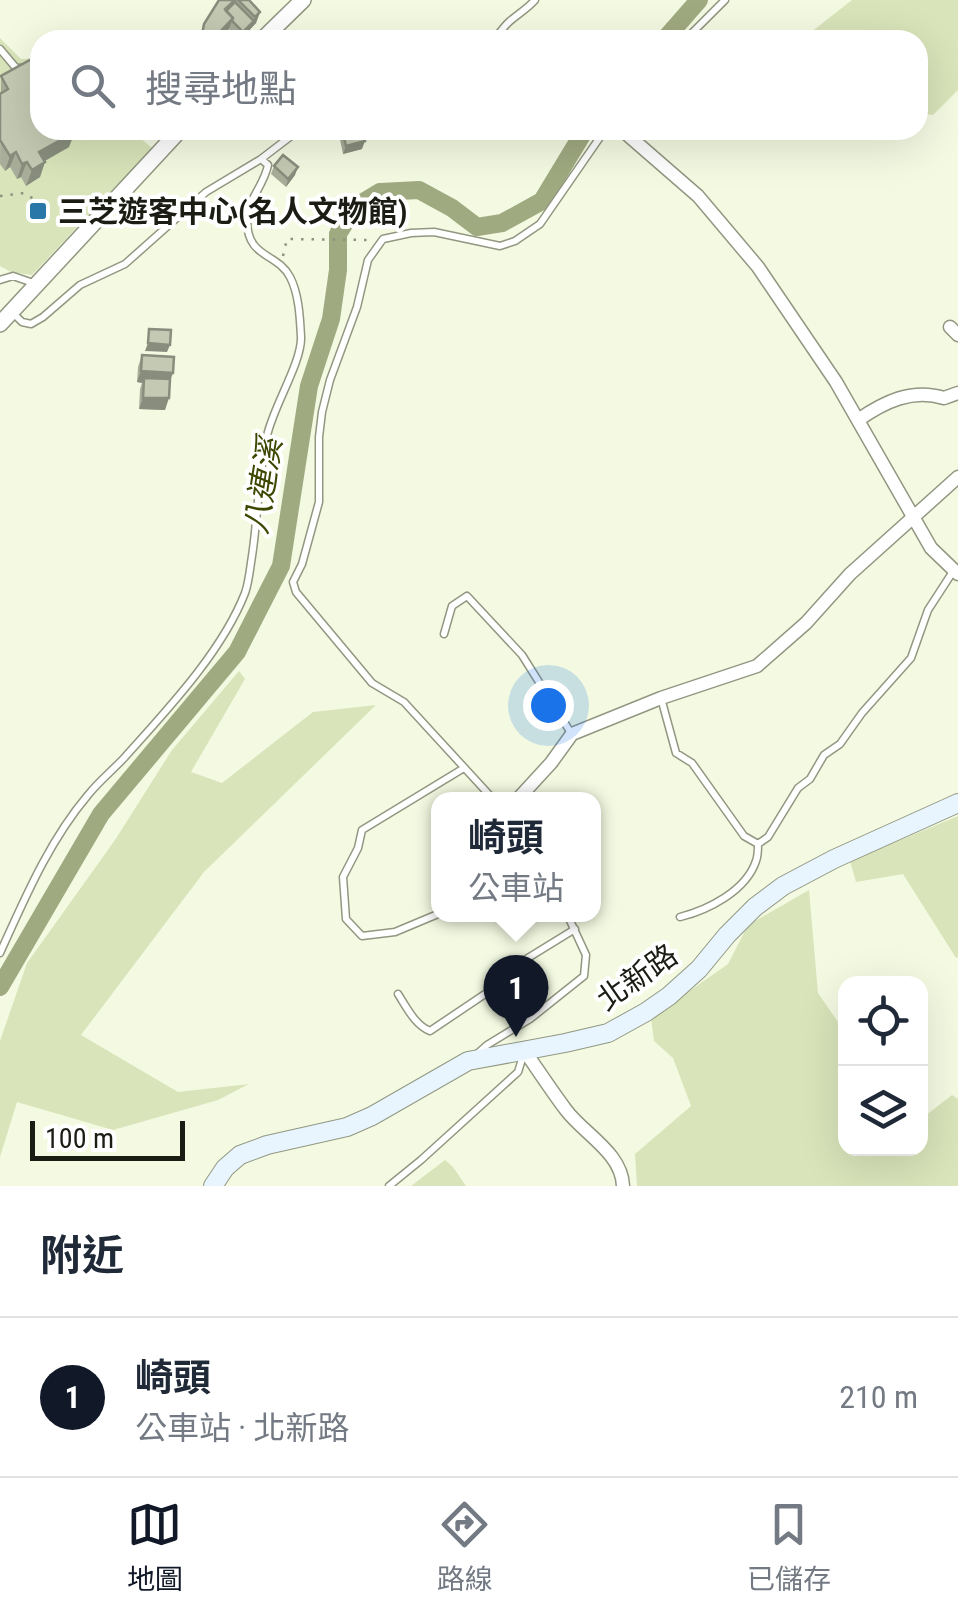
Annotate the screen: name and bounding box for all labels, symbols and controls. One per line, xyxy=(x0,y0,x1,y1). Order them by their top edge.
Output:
search box xyxy=(30,30,928,140)
icon: search xyxy=(65,58,120,113)
text: 搜尋地點 xyxy=(145,67,297,111)
place label: 三芝遊客中心(名人文物館) xyxy=(58,194,407,229)
marker: 三芝遊客中心(名人文物館) xyxy=(27,200,49,222)
water label: 八連溪 xyxy=(237,432,290,536)
your location xyxy=(523,680,574,731)
popup xyxy=(431,792,601,922)
text: 崎頭 xyxy=(468,816,544,860)
text: 公車站 xyxy=(468,869,564,907)
street label: 北新路 xyxy=(590,937,684,1017)
pin: 1 xyxy=(484,954,548,1037)
map controls xyxy=(838,976,928,1156)
button: locate xyxy=(838,976,928,1066)
button: layers xyxy=(838,1066,928,1156)
scale bar xyxy=(30,1116,185,1160)
text: 100 m xyxy=(45,1122,114,1155)
text: 附近 xyxy=(40,1231,124,1280)
text: 崎頭 xyxy=(135,1356,211,1400)
text: 1 xyxy=(64,1378,81,1416)
text: 210 m xyxy=(839,1378,918,1416)
text: 公車站 · 北新路 xyxy=(135,1409,350,1447)
tab: 地圖 xyxy=(127,1497,183,1597)
tab: 路線 xyxy=(437,1497,493,1597)
tab: 已儲存 xyxy=(747,1497,831,1597)

